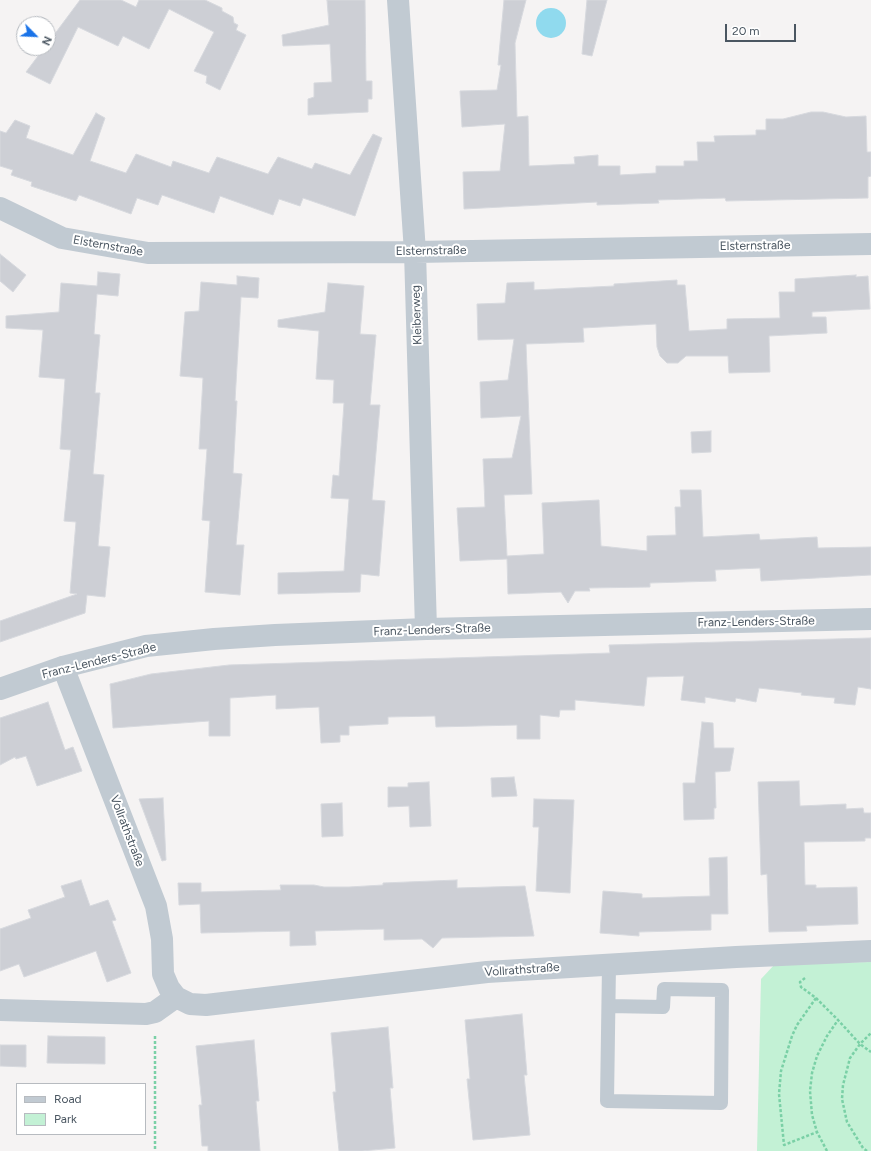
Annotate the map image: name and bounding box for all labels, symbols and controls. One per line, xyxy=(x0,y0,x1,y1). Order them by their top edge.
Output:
north arrow xyxy=(16,16,56,56)
scale bar xyxy=(727,16,798,42)
text: 20 m xyxy=(732,24,760,38)
text: N xyxy=(39,34,54,47)
street label: Elsternstraße xyxy=(72,233,144,259)
street label: Elsternstraße xyxy=(719,238,791,254)
street label: Elsternstraße xyxy=(395,243,467,259)
street label: Kleiberweg xyxy=(409,285,425,345)
street label: Franz-Lenders-Straße xyxy=(697,614,815,630)
street label: Franz-Lenders-Straße xyxy=(373,621,491,639)
street label: Franz-Lenders-Straße xyxy=(40,640,158,682)
street label: Vollrathstraße xyxy=(107,793,147,869)
street label: Vollrathstraße xyxy=(484,960,560,980)
legend xyxy=(16,1083,146,1135)
text: Road xyxy=(54,1092,82,1106)
text: Park xyxy=(54,1112,77,1126)

